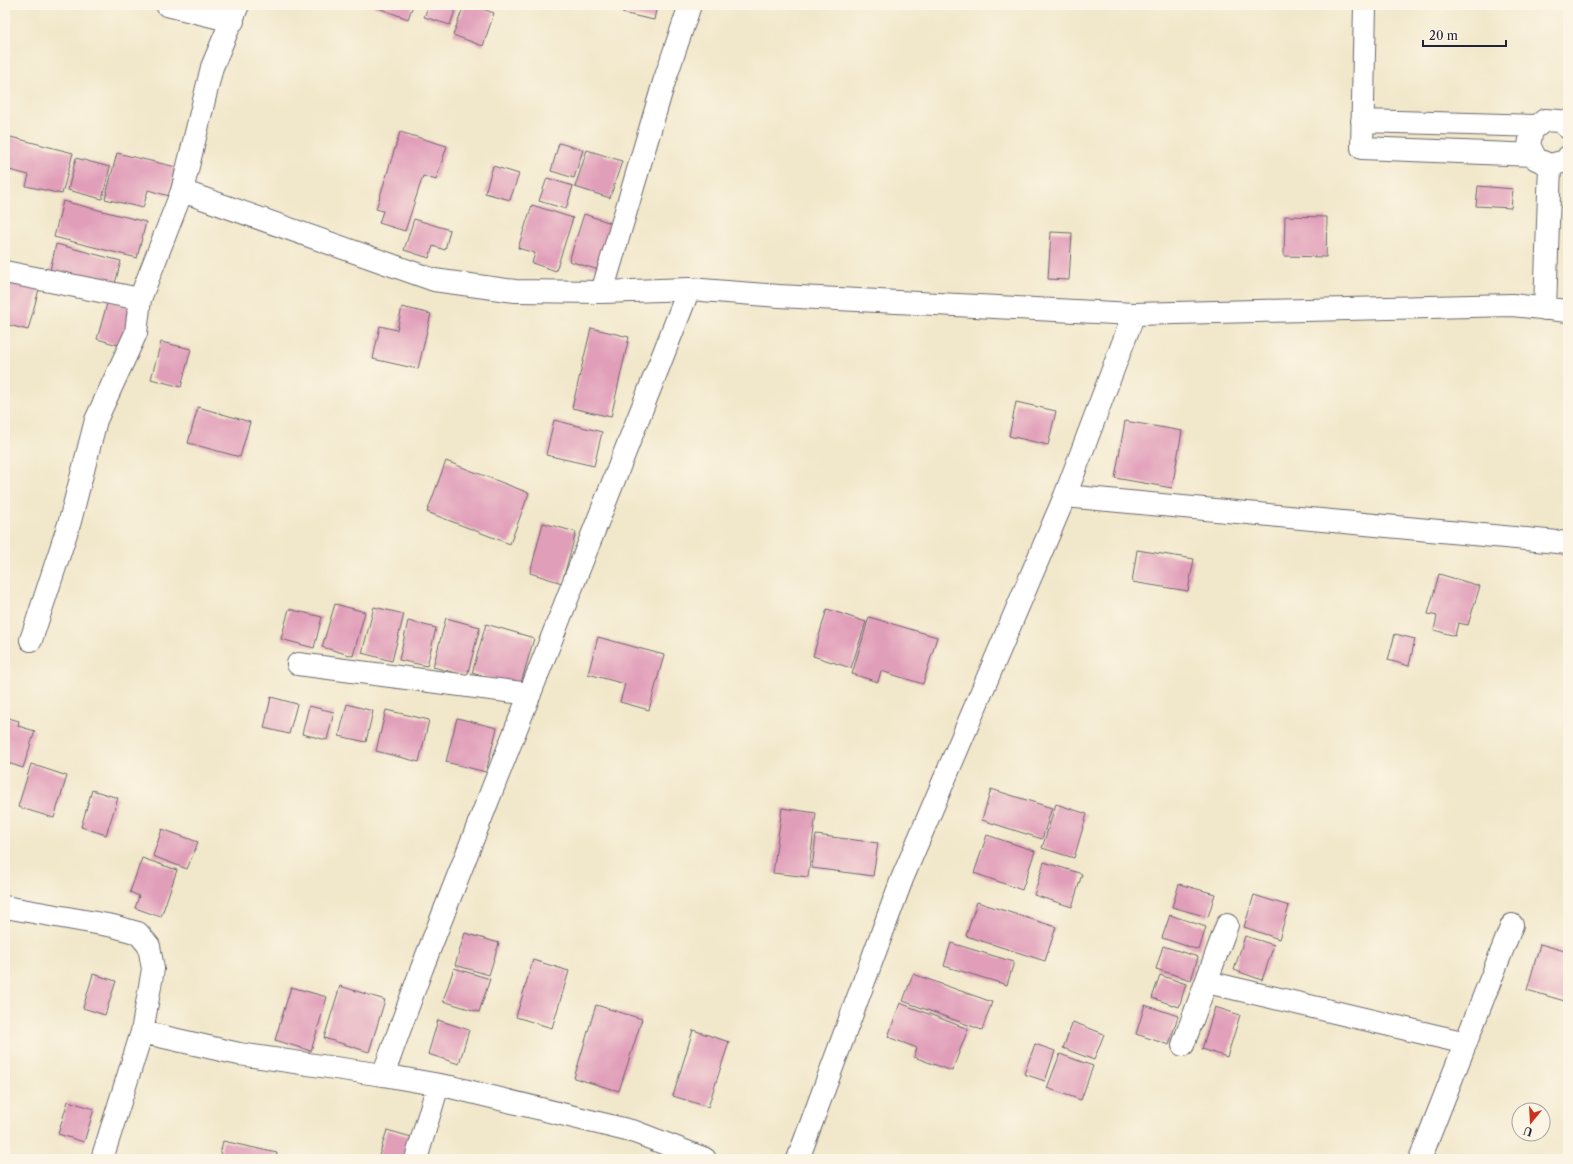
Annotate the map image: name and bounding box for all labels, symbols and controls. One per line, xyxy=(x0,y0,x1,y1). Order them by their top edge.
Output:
scale bar xyxy=(1423,22,1506,48)
text: 20 m xyxy=(1429,28,1458,43)
north arrow xyxy=(1511,1102,1551,1142)
text: U xyxy=(1521,1123,1534,1140)

